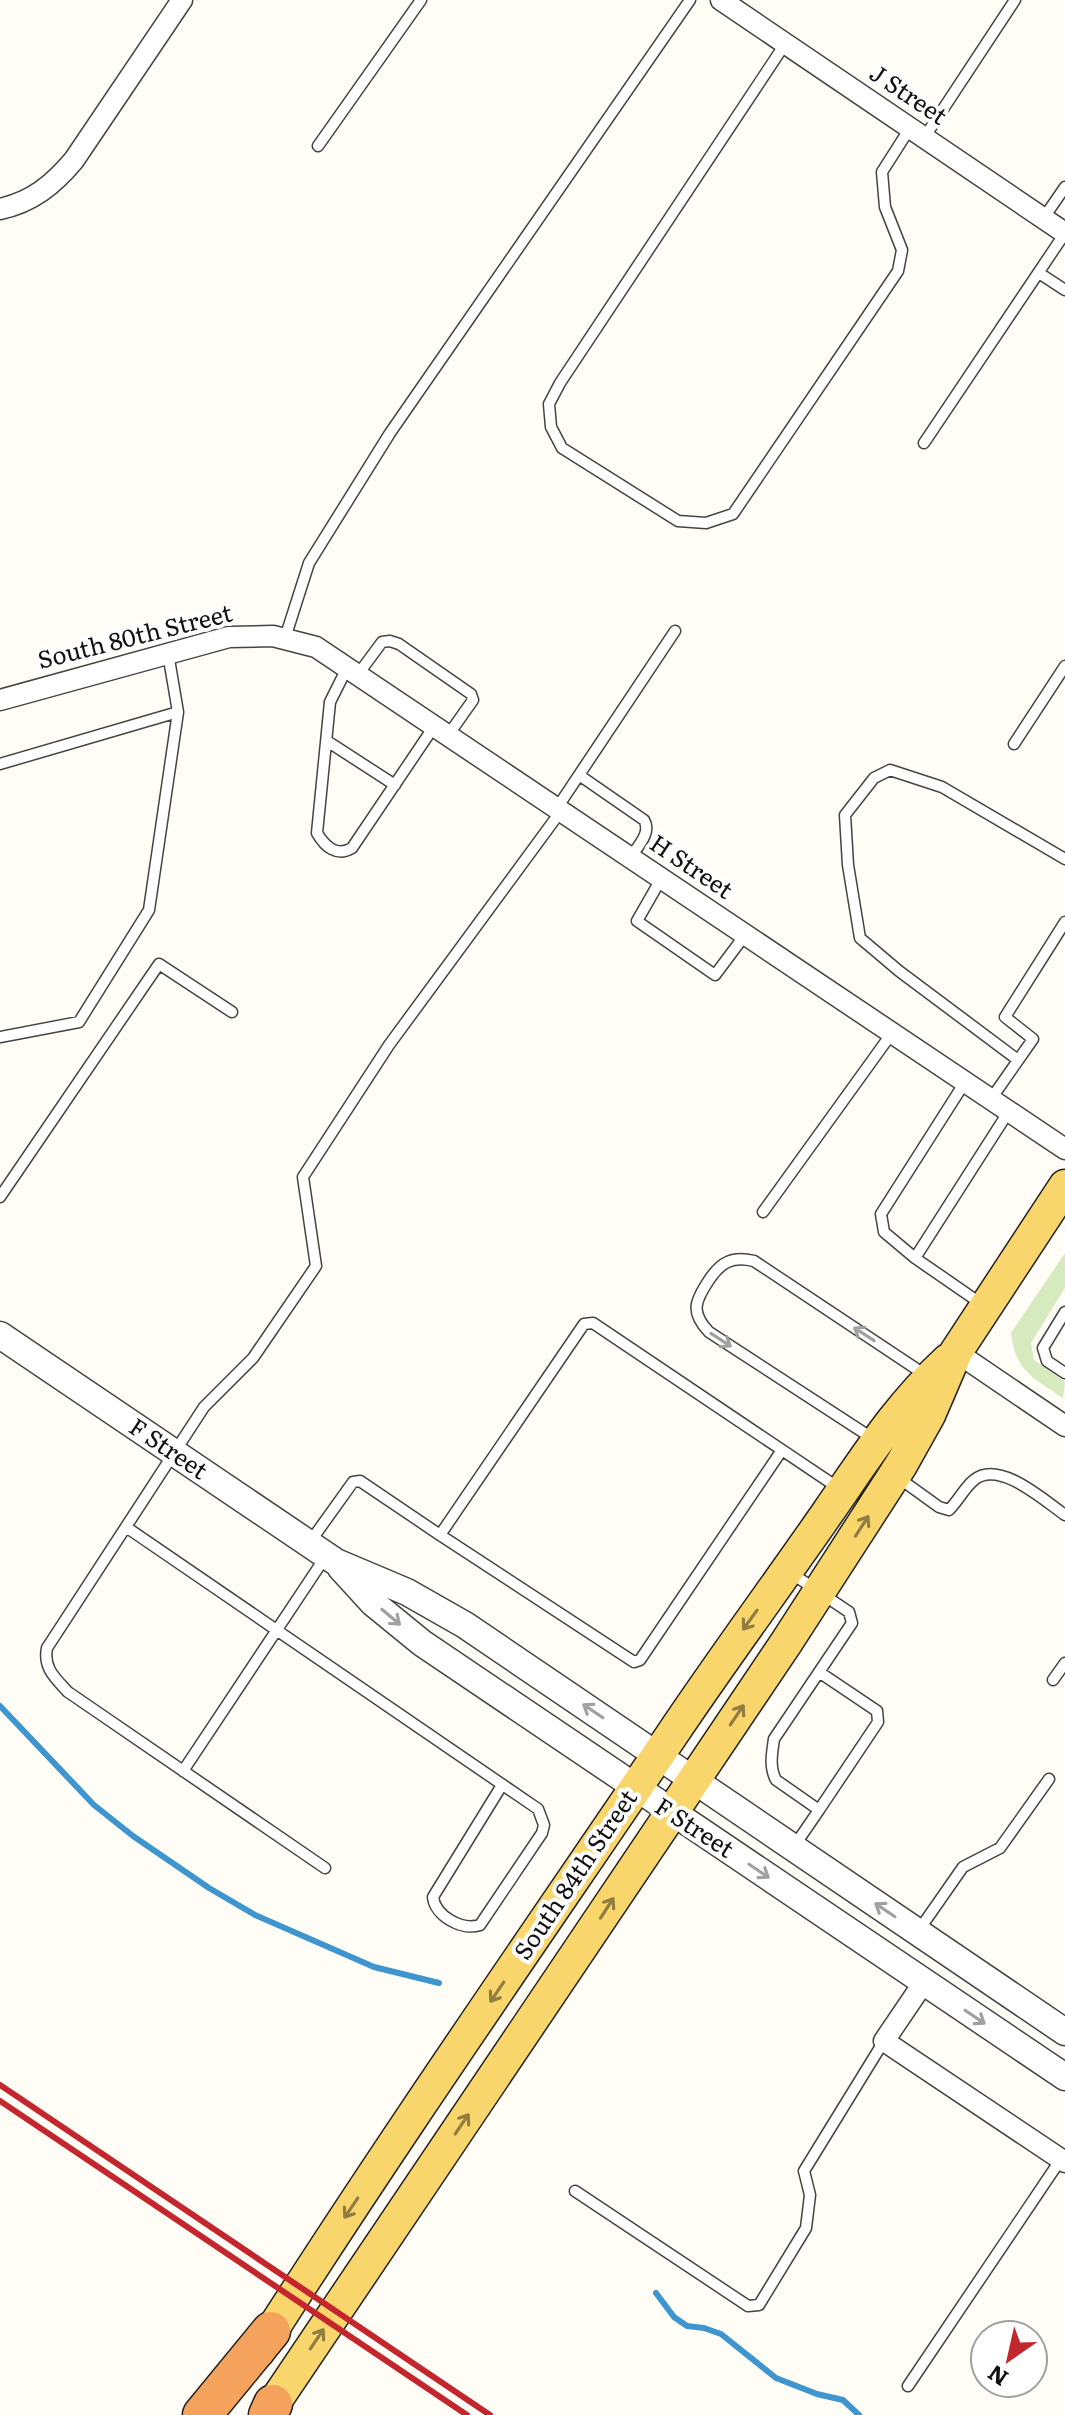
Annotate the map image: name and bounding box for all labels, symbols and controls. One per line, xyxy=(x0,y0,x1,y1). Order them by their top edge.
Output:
street label: J Street xyxy=(864,54,955,132)
street label: South 80th Street xyxy=(33,593,236,676)
street label: H Street xyxy=(644,824,741,906)
one-way arrow xyxy=(853,1326,876,1342)
one-way arrow xyxy=(709,1332,732,1348)
street label: F Street xyxy=(123,1408,216,1486)
one-way arrow xyxy=(854,1515,870,1538)
one-way arrow xyxy=(380,1608,401,1626)
one-way arrow xyxy=(741,1608,758,1630)
one-way arrow xyxy=(583,1703,605,1720)
one-way arrow xyxy=(729,1705,745,1727)
street label: South 84th Street xyxy=(504,1781,644,1966)
street label: F Street xyxy=(649,1787,742,1865)
one-way arrow xyxy=(748,1863,770,1879)
one-way arrow xyxy=(600,1897,616,1920)
one-way arrow xyxy=(874,1902,896,1918)
one-way arrow xyxy=(489,1981,505,2003)
one-way arrow xyxy=(963,2008,985,2025)
one-way arrow xyxy=(454,2113,470,2135)
one-way arrow xyxy=(343,2196,359,2218)
north arrow xyxy=(969,2319,1049,2399)
one-way arrow xyxy=(308,2329,325,2351)
text: N xyxy=(980,2358,1014,2396)

